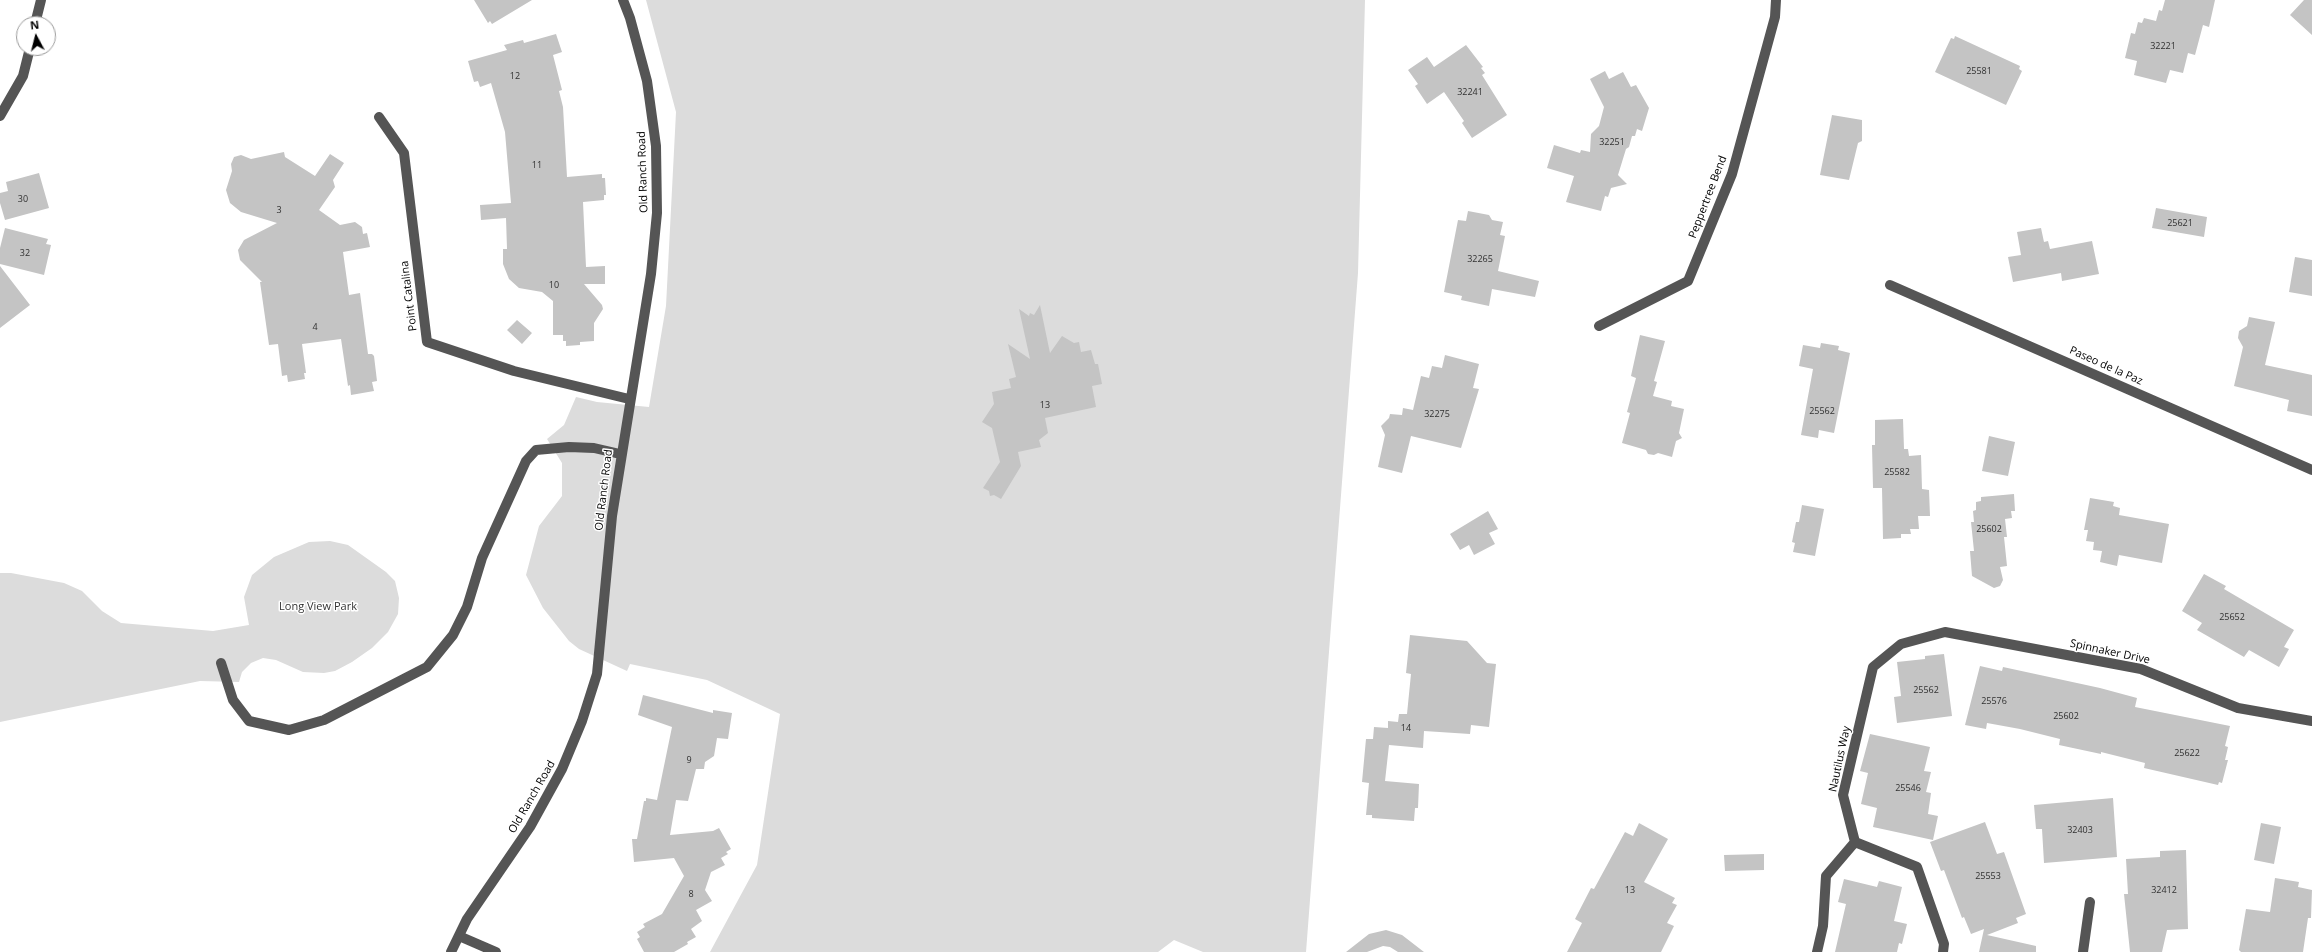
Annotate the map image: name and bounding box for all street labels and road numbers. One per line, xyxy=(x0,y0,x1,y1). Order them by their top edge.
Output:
street label: Old Ranch Road xyxy=(635,131,651,213)
street label: Peppertree Bend xyxy=(1686,154,1730,240)
street label: Point Catalina xyxy=(398,260,420,332)
street label: Paseo de la Paz xyxy=(2067,344,2145,388)
street label: Old Ranch Road xyxy=(592,449,616,531)
street label: Spinnaker Drive xyxy=(2069,637,2151,667)
street label: Nautilus Way xyxy=(1827,725,1853,793)
street label: Old Ranch Road xyxy=(506,758,558,836)

